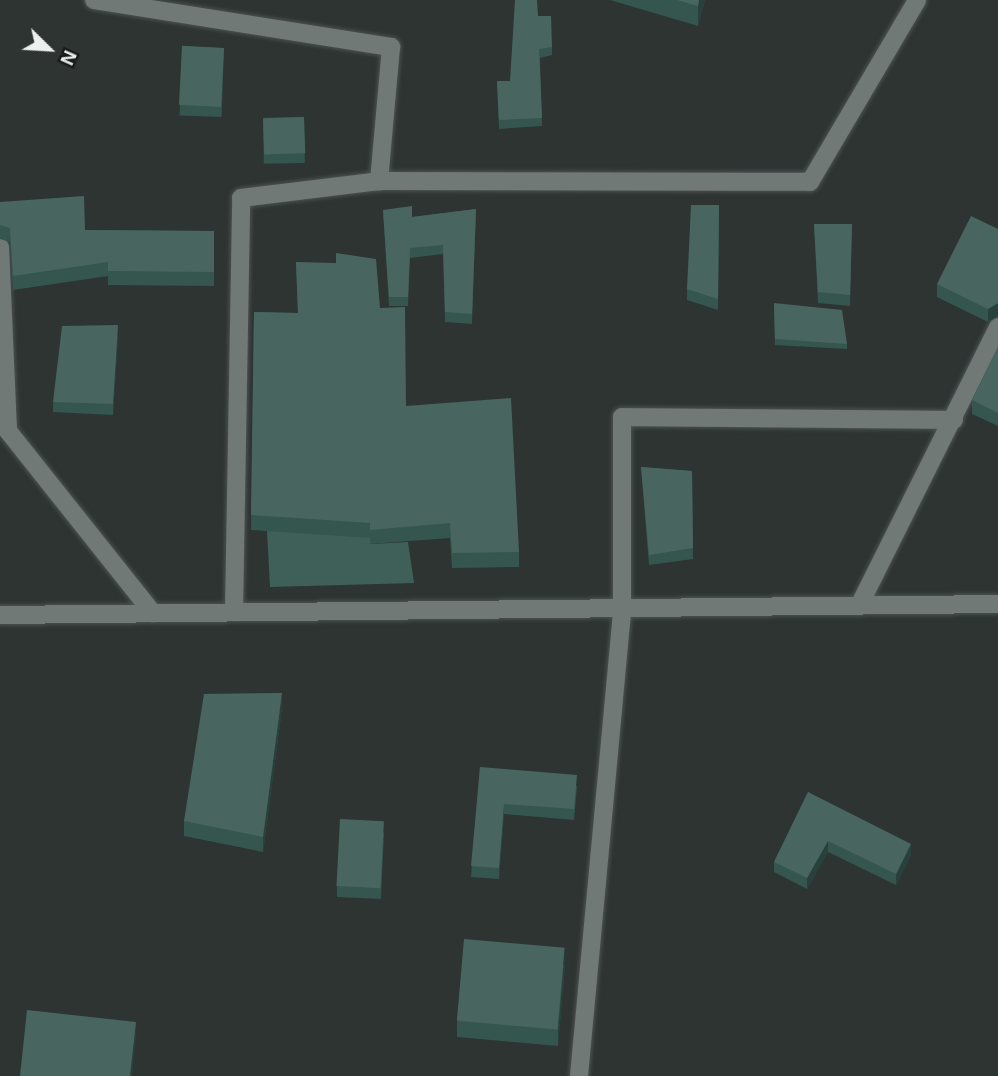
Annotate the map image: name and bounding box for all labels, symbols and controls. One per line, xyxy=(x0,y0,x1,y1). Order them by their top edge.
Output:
north arrow xyxy=(14,14,84,84)
text: N xyxy=(56,47,81,68)

